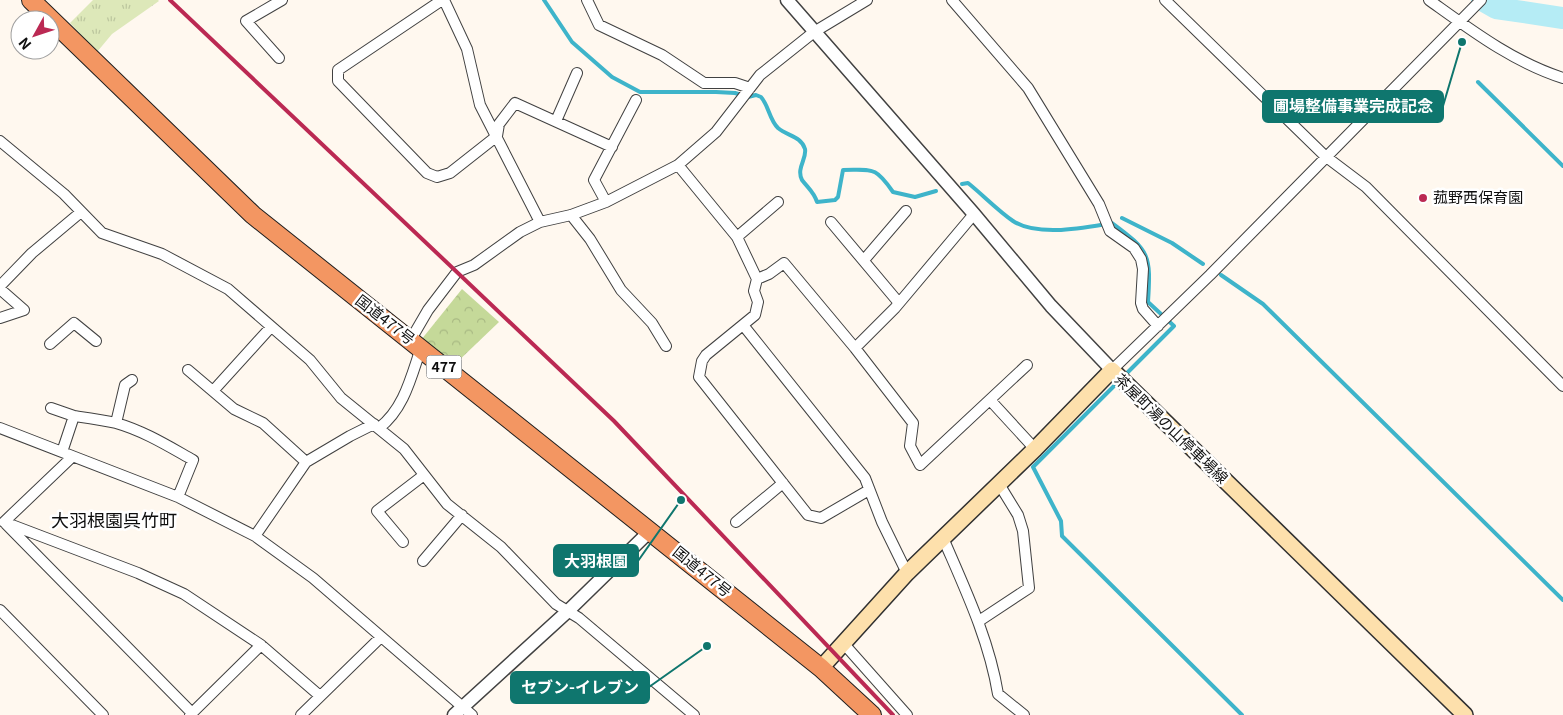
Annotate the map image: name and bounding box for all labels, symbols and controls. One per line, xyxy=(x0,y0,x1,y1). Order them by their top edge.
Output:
north arrow xyxy=(10,10,60,60)
text: N xyxy=(13,34,35,54)
callout: 圃場整備事業完成記念 xyxy=(1263,91,1443,122)
text: 圃場整備事業完成記念 xyxy=(1273,93,1433,117)
place label: 菰野西保育園 xyxy=(1433,186,1523,207)
marker: 菰野西保育園 xyxy=(1417,192,1429,204)
street label: 国道477号 xyxy=(352,289,420,349)
road number: 477 xyxy=(426,356,462,378)
street label: 茶屋町湯の山停車場線 xyxy=(1111,368,1233,488)
district label: 大羽根園呉竹町 xyxy=(51,506,177,532)
street label: 国道477号 xyxy=(669,541,737,601)
callout: 大羽根園 xyxy=(554,545,638,576)
text: 大羽根園 xyxy=(564,548,628,572)
callout: セブン-イレブン xyxy=(511,672,649,703)
text: セブン-イレブン xyxy=(521,674,639,698)

